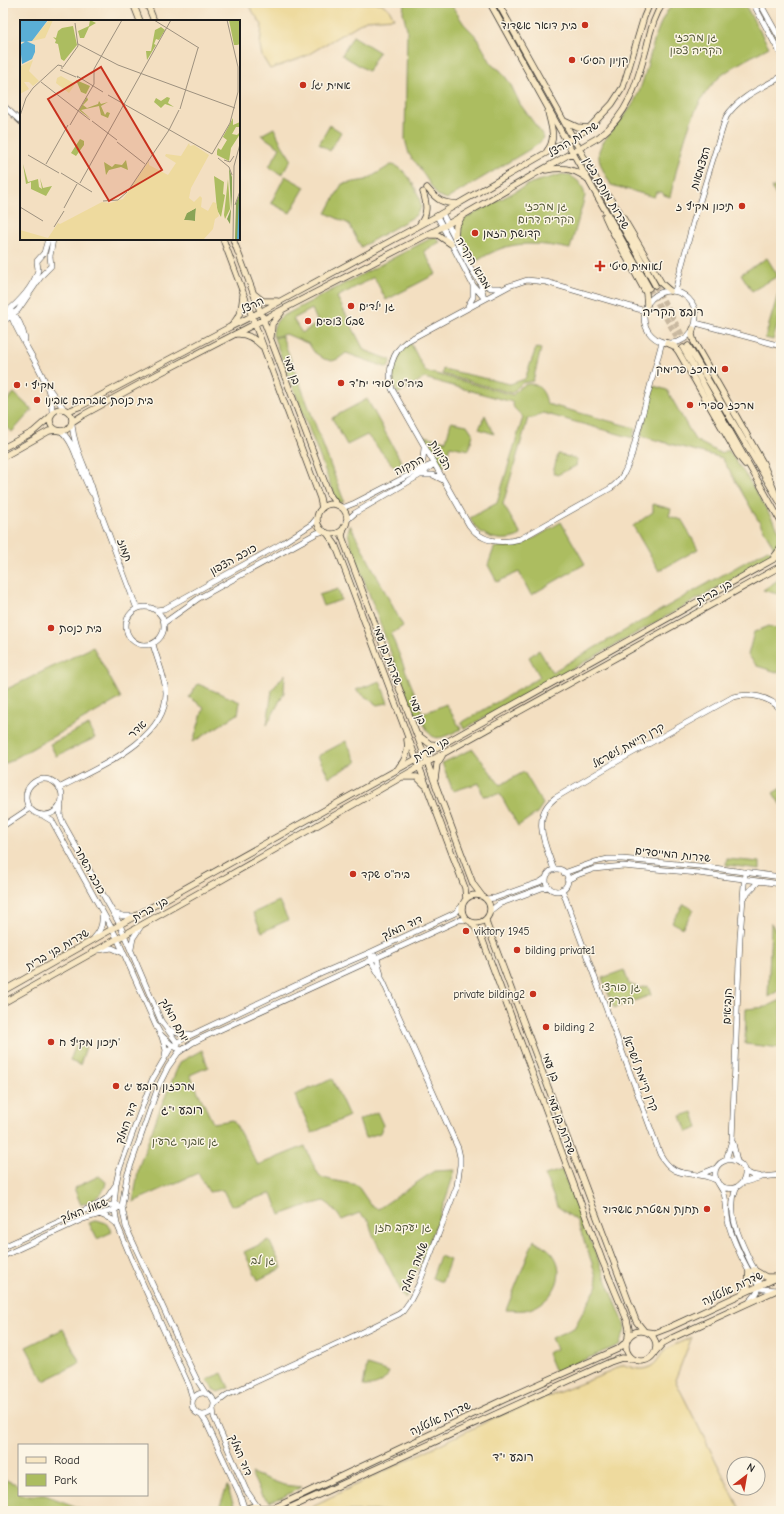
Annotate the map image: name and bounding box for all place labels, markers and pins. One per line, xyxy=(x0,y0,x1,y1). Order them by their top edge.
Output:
place label: בית דואר אשדוד xyxy=(501,19,577,32)
marker: בית דואר אשדוד xyxy=(580,20,590,30)
place label: קניון הסיטי xyxy=(580,54,628,68)
marker: קניון הסיטי xyxy=(567,55,577,65)
place label: אמית יגל xyxy=(311,79,351,92)
marker: אמית יגל xyxy=(298,80,308,90)
place label: תיכון מקיף ז xyxy=(676,200,734,213)
marker: תיכון מקיף ז xyxy=(737,201,747,211)
place label: קדושת הזמן xyxy=(483,227,540,240)
marker: קדושת הזמן xyxy=(470,228,480,238)
marker: לאומית סיטי xyxy=(594,260,606,272)
place label: לאומית סיטי xyxy=(609,260,663,273)
place label: גן ילדים xyxy=(359,300,395,313)
marker: גן ילדים xyxy=(346,301,356,311)
place label: שבט צופים xyxy=(316,315,365,328)
marker: שבט צופים xyxy=(303,316,313,326)
place label: מרכז פרימק xyxy=(656,363,717,376)
marker: מרכז פרימק xyxy=(720,364,730,374)
place label: ביה"ס יסודי יח"ד xyxy=(349,377,423,390)
marker: ביה"ס יסודי יח"ד xyxy=(336,378,346,388)
place label: מקיף י xyxy=(25,379,54,392)
marker: מקיף י xyxy=(12,380,22,390)
place label: בית כנסת אברהם אבינו xyxy=(45,394,153,407)
marker: בית כנסת אברהם אבינו xyxy=(32,395,42,405)
place label: מרכז ספירי xyxy=(698,399,754,412)
marker: מרכז ספירי xyxy=(685,400,695,410)
place label: בית כנסת xyxy=(59,622,102,635)
marker: בית כנסת xyxy=(46,623,56,633)
place label: ביה"ס שקד xyxy=(361,868,410,881)
marker: ביה"ס שקד xyxy=(348,869,358,879)
place label: viktory 1945 xyxy=(473,925,530,938)
marker: viktory 1945 xyxy=(461,926,471,936)
place label: bilding private1 xyxy=(525,944,595,957)
marker: bilding private1 xyxy=(512,945,522,955)
place label: private bilding2 xyxy=(453,988,525,1001)
marker: private bilding2 xyxy=(528,989,538,999)
place label: bilding 2 xyxy=(554,1021,595,1034)
marker: bilding 2 xyxy=(541,1022,551,1032)
place label: תיכון מקיף ח' xyxy=(59,1036,120,1049)
marker: תיכון מקיף ח' xyxy=(46,1037,56,1047)
place label: מרכזון רובע יג xyxy=(124,1080,195,1093)
marker: מרכזון רובע יג xyxy=(111,1081,121,1091)
place label: תחנת משטרת אשדוד xyxy=(602,1203,699,1216)
marker: תחנת משטרת אשדוד xyxy=(702,1204,712,1214)

